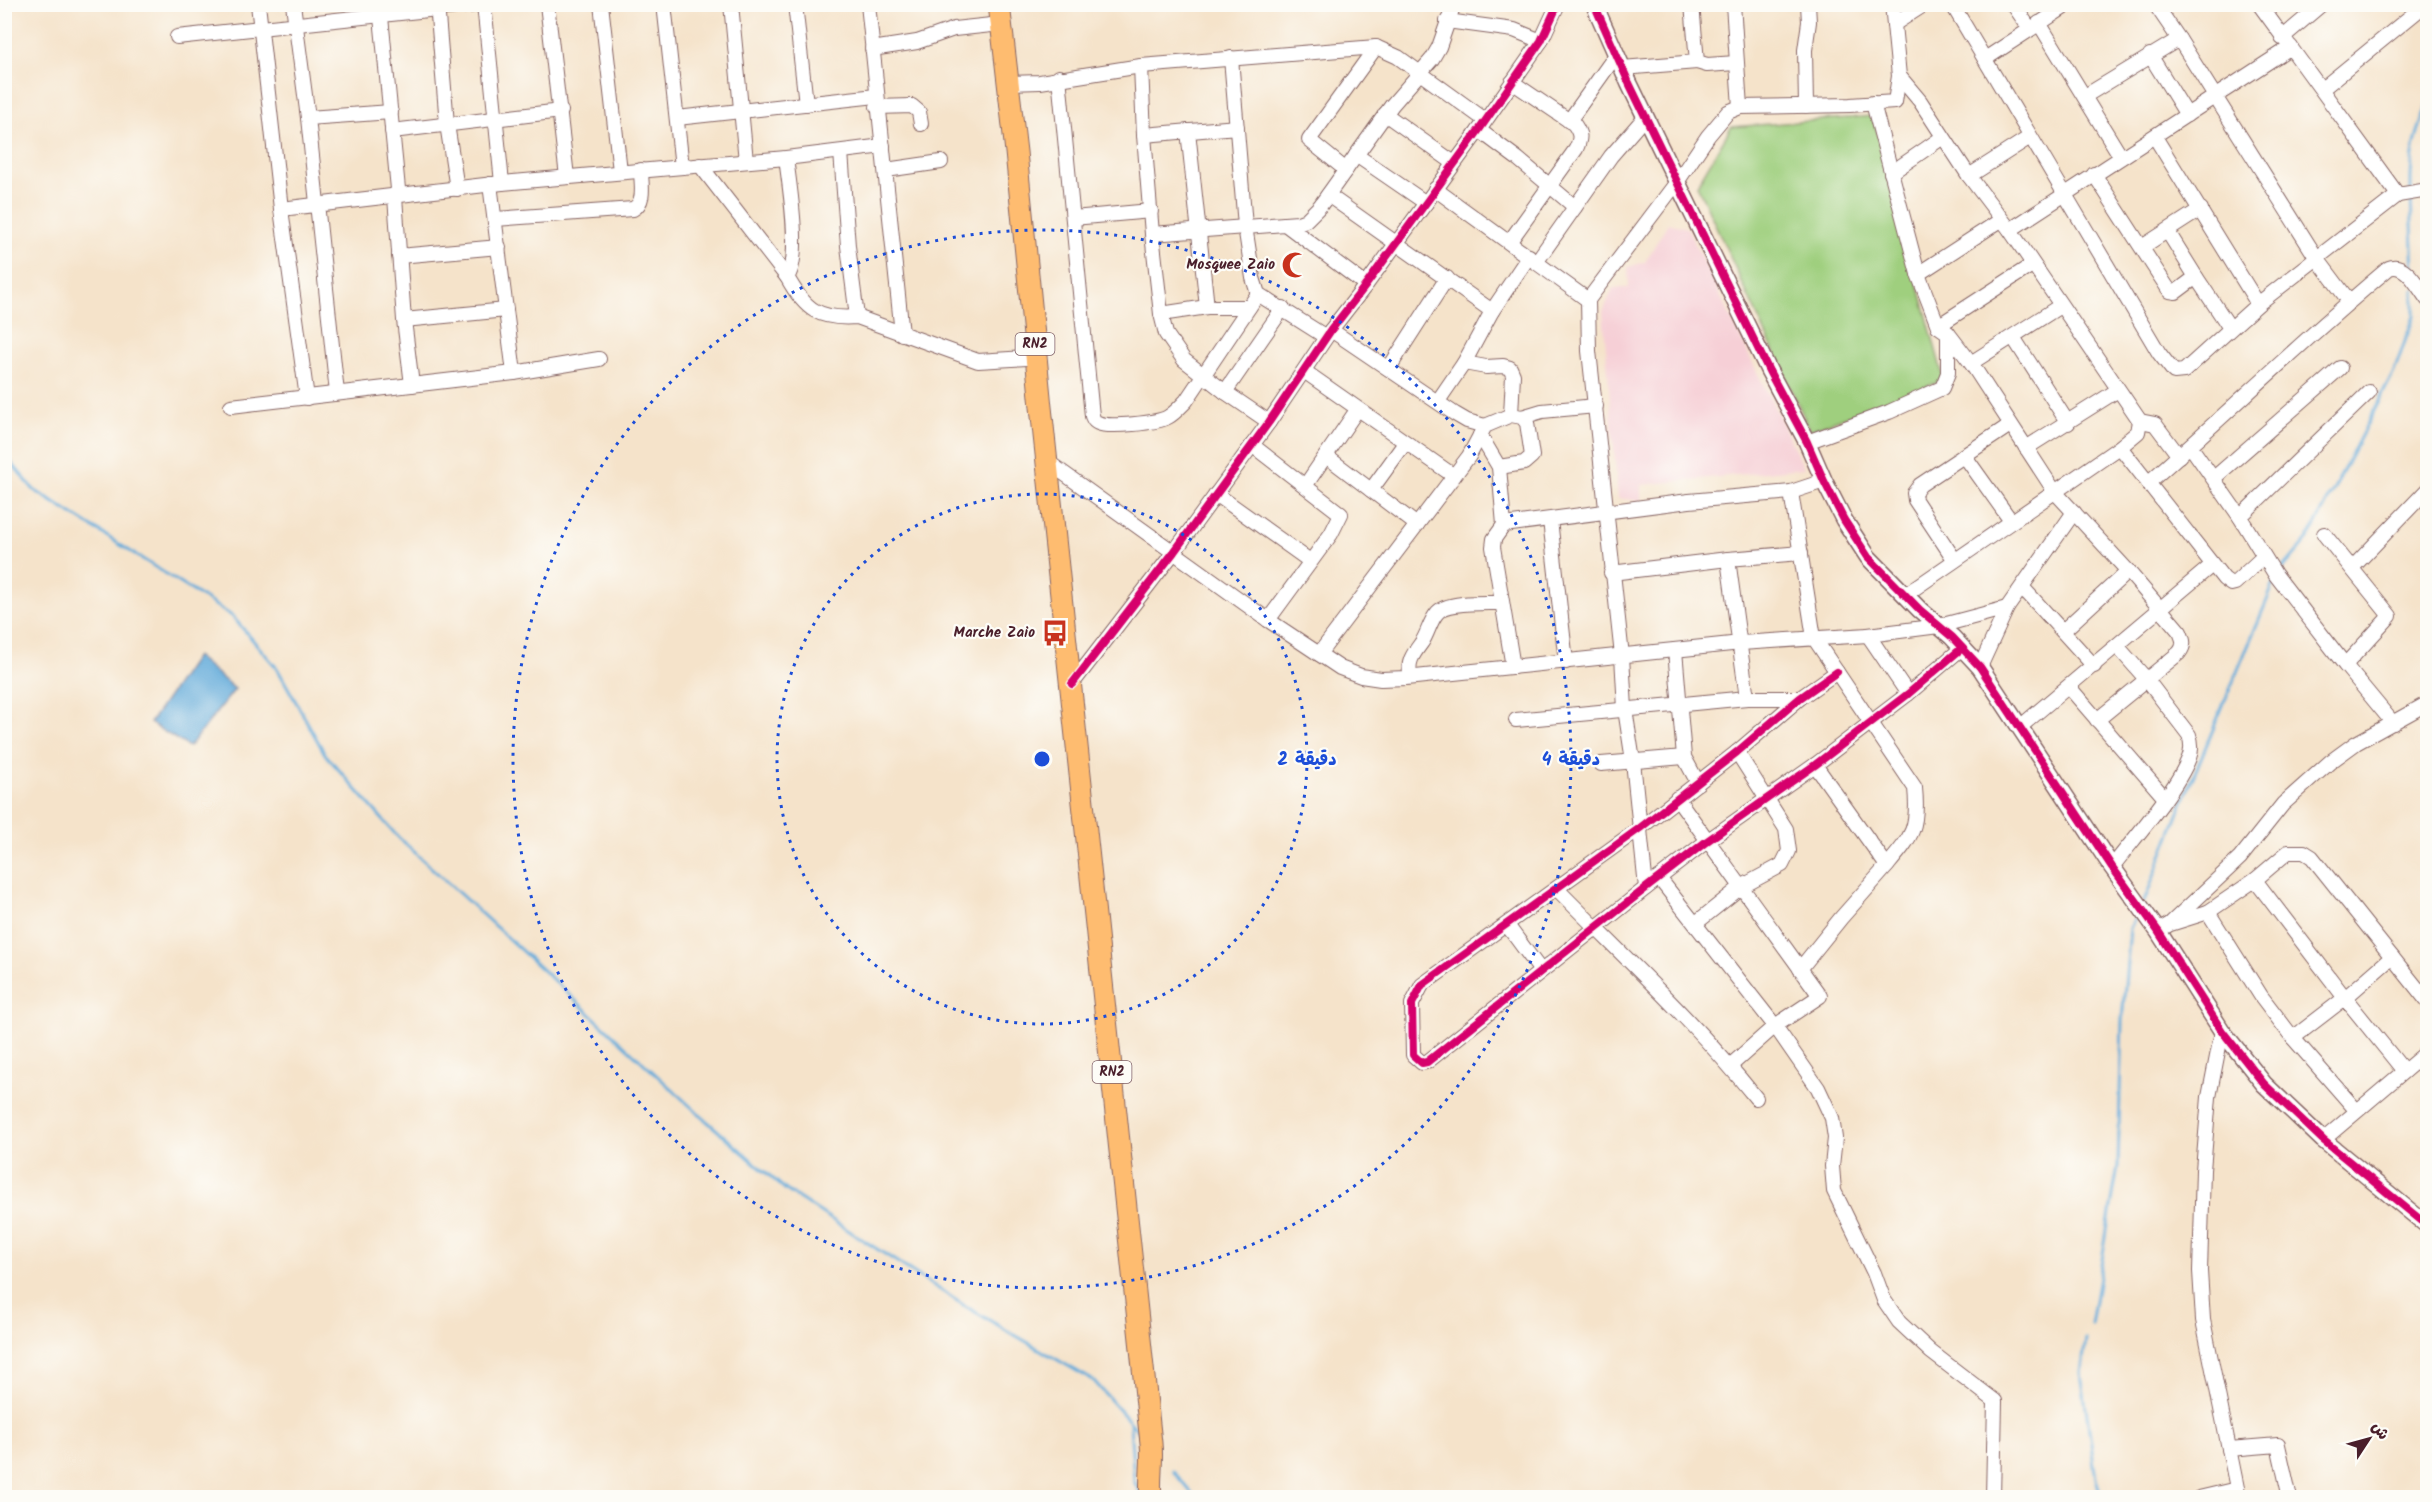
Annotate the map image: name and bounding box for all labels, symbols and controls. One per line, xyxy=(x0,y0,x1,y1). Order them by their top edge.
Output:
mosque icon: Mosquee Zaio xyxy=(1280,250,1310,280)
place label: Mosquee Zaio xyxy=(1186,253,1275,277)
road number: RN2 xyxy=(1016,333,1054,355)
bus stop icon: Marche Zaio xyxy=(1040,618,1070,648)
place label: Marche Zaio xyxy=(954,621,1035,645)
text: 2 دقيقة xyxy=(1278,746,1336,775)
text: 4 دقيقة xyxy=(1542,746,1600,775)
centre of rings xyxy=(1032,749,1052,769)
road number: RN2 xyxy=(1092,1061,1132,1083)
north arrow xyxy=(2339,1409,2399,1469)
text: ش xyxy=(2365,1417,2395,1446)

